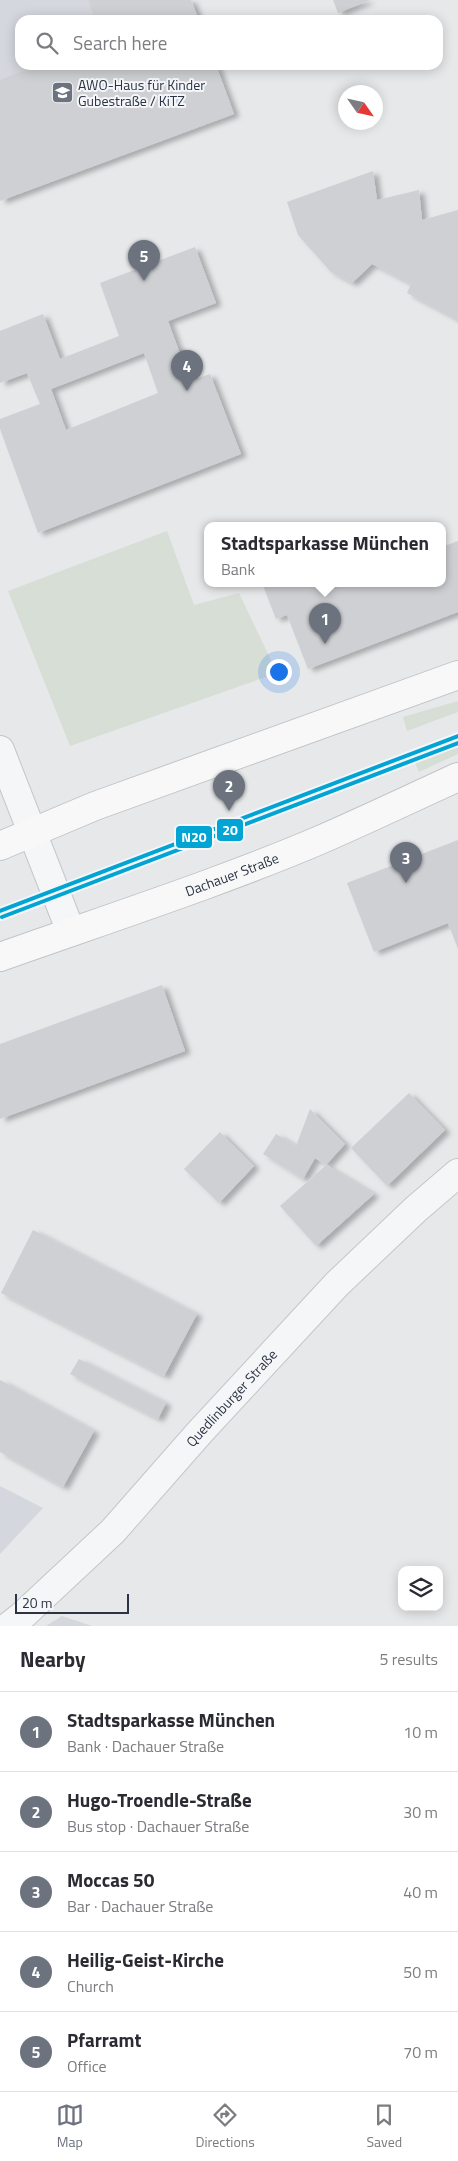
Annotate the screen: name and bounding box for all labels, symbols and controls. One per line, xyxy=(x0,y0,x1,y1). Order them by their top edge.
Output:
search box xyxy=(15,15,443,70)
text: Search here xyxy=(73,28,167,57)
icon: search xyxy=(33,29,61,57)
place label: AWO-Haus für Kinder Gubestraße / KiTZ xyxy=(78,74,205,111)
school or university icon: AWO-Haus für Kinder Gubestraße / KiTZ xyxy=(50,81,74,105)
north arrow xyxy=(338,85,383,130)
pin: 5 xyxy=(128,240,160,281)
pin: 4 xyxy=(171,350,203,391)
popup xyxy=(204,522,446,587)
text: Stadtsparkasse München xyxy=(221,528,429,557)
text: Bank xyxy=(221,557,255,581)
pin: 1 xyxy=(309,603,341,644)
your location xyxy=(266,659,292,685)
pin: 2 xyxy=(213,770,245,811)
line badge: 20 xyxy=(216,818,244,842)
text: 20 xyxy=(222,819,238,840)
line badge: N20 xyxy=(175,825,213,849)
text: N20 xyxy=(181,826,207,847)
pin: 3 xyxy=(390,842,422,883)
street label: Dachauer Straße xyxy=(182,847,282,901)
street label: Quedlinburger Straße xyxy=(181,1344,282,1451)
map controls xyxy=(398,1566,443,1611)
button: layers xyxy=(398,1566,443,1611)
scale bar xyxy=(15,1591,129,1614)
text: 20 m xyxy=(22,1592,52,1613)
text: Nearby xyxy=(20,1643,85,1675)
text: 5 results xyxy=(379,1647,438,1671)
text: Stadtsparkasse München xyxy=(67,1705,275,1734)
text: 1 xyxy=(32,1720,40,1744)
text: 10 m xyxy=(403,1720,438,1744)
text: Bank · Dachauer Straße xyxy=(67,1734,224,1758)
text: Hugo-Troendle-Straße xyxy=(67,1785,252,1814)
text: 2 xyxy=(32,1800,40,1824)
text: 30 m xyxy=(403,1800,438,1824)
text: Bus stop · Dachauer Straße xyxy=(67,1814,249,1838)
text: Moccas 50 xyxy=(67,1865,154,1894)
text: 3 xyxy=(32,1880,40,1904)
text: 40 m xyxy=(403,1880,438,1904)
text: Bar · Dachauer Straße xyxy=(67,1894,213,1918)
text: Heilig-Geist-Kirche xyxy=(67,1945,224,1974)
text: 4 xyxy=(32,1960,40,1984)
text: 50 m xyxy=(403,1960,438,1984)
text: Church xyxy=(67,1974,114,1998)
text: Pfarramt xyxy=(67,2025,141,2054)
text: 5 xyxy=(32,2040,40,2064)
text: 70 m xyxy=(403,2040,438,2064)
text: Office xyxy=(67,2054,107,2078)
tab: Map xyxy=(56,2101,84,2152)
tab: Directions xyxy=(195,2101,255,2152)
tab: Saved xyxy=(367,2101,402,2152)

